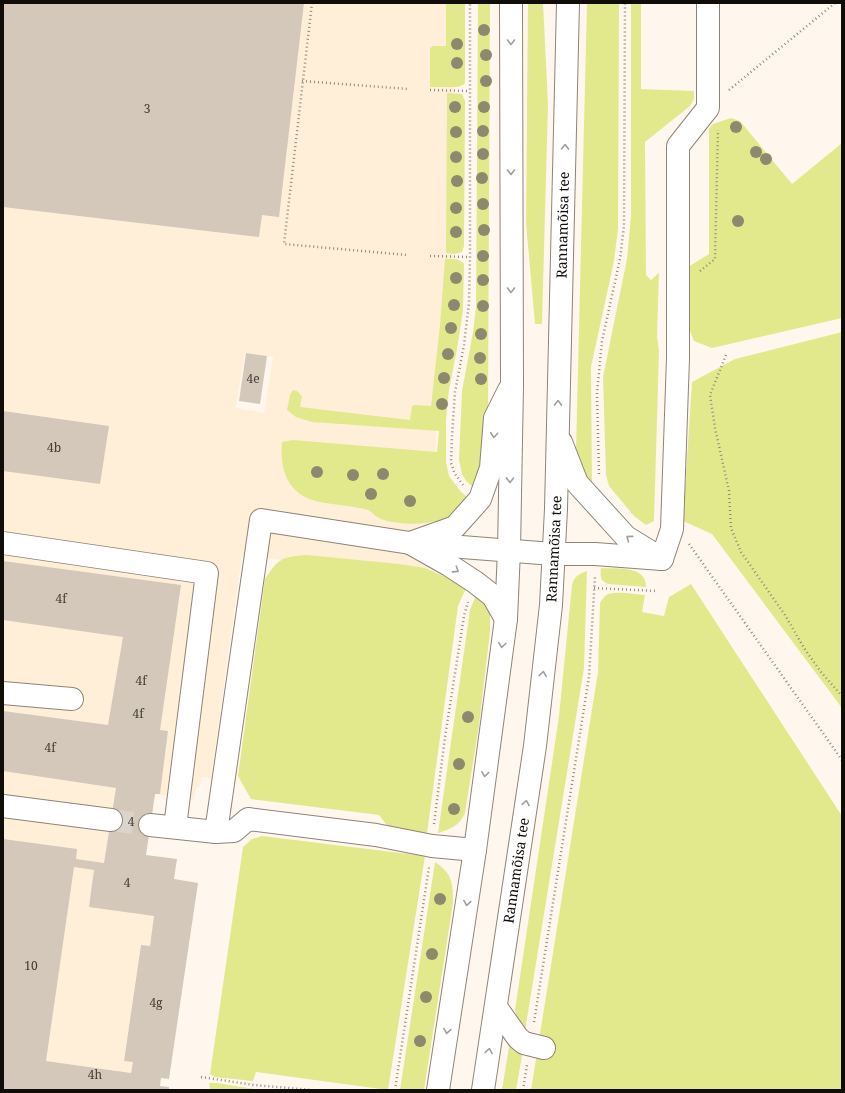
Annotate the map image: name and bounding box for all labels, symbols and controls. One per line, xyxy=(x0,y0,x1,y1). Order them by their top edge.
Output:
one-way arrow xyxy=(507,39,515,45)
house number: 3 xyxy=(144,100,151,117)
one-way arrow xyxy=(561,144,569,150)
one-way arrow xyxy=(507,169,515,175)
street label: Rannamõisa tee xyxy=(551,171,573,279)
one-way arrow xyxy=(507,287,515,293)
house number: 4e xyxy=(246,370,260,387)
one-way arrow xyxy=(554,400,562,406)
one-way arrow xyxy=(490,432,499,438)
house number: 4b xyxy=(47,439,61,456)
one-way arrow xyxy=(506,477,515,483)
street label: Rannamõisa tee xyxy=(541,495,565,603)
one-way arrow xyxy=(626,535,633,543)
one-way arrow xyxy=(452,565,459,572)
house number: 4f xyxy=(55,590,68,607)
one-way arrow xyxy=(498,642,507,648)
one-way arrow xyxy=(539,671,548,677)
house number: 4f xyxy=(135,672,148,689)
house number: 4f xyxy=(132,705,145,722)
house number: 4f xyxy=(44,739,57,756)
one-way arrow xyxy=(481,771,490,777)
one-way arrow xyxy=(521,800,530,806)
house number: 4 xyxy=(128,813,135,830)
street label: Rannamõisa tee xyxy=(498,816,533,925)
house number: 4 xyxy=(124,874,131,891)
one-way arrow xyxy=(463,900,472,906)
house number: 10 xyxy=(24,957,38,974)
house number: 4g xyxy=(149,994,163,1011)
one-way arrow xyxy=(444,1028,452,1034)
one-way arrow xyxy=(484,1048,493,1055)
house number: 4h xyxy=(88,1066,103,1083)

